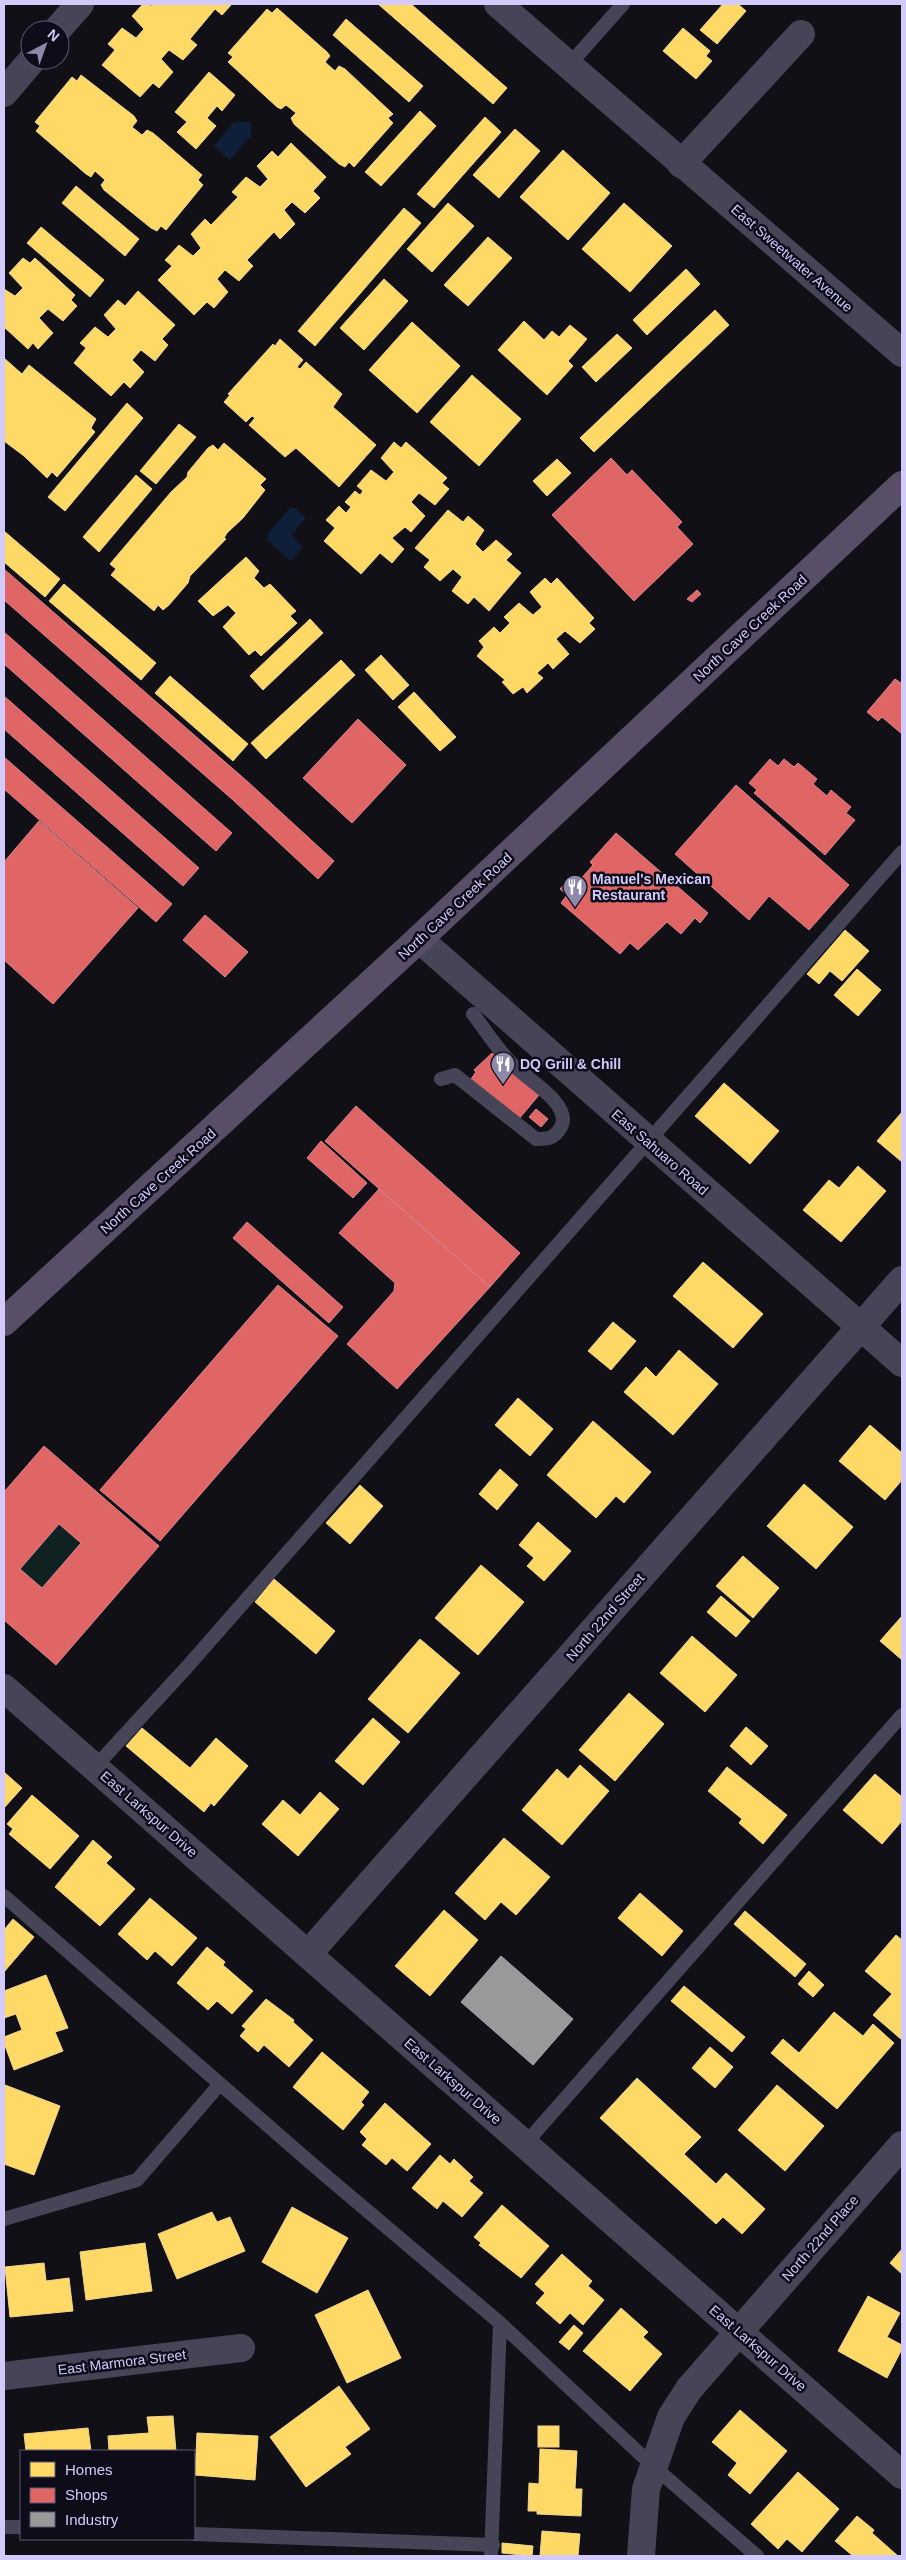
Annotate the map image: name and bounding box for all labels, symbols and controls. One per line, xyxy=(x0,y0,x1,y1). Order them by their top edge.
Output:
north arrow xyxy=(20,20,70,70)
text: N xyxy=(44,26,63,45)
street label: East Sweetwater Avenue xyxy=(728,201,856,315)
street label: North Cave Creek Road xyxy=(690,571,810,685)
street label: North Cave Creek Road xyxy=(395,849,515,963)
place label: Manuel's Mexican Restaurant xyxy=(592,871,710,903)
restaurant icon: Manuel's Mexican Restaurant xyxy=(562,874,588,908)
restaurant icon: DQ Grill & Chill xyxy=(490,1051,516,1085)
place label: DQ Grill & Chill xyxy=(520,1056,621,1072)
street label: East Sahuaro Road xyxy=(609,1106,711,1198)
street label: North Cave Creek Road xyxy=(97,1125,219,1237)
street label: North 22nd Street xyxy=(563,1570,647,1664)
street label: East Larkspur Drive xyxy=(97,1768,201,1861)
street label: East Larkspur Drive xyxy=(401,2035,505,2128)
street label: North 22nd Place xyxy=(778,2192,862,2284)
street label: East Larkspur Drive xyxy=(706,2302,810,2395)
street label: East Marmora Street xyxy=(57,2346,187,2378)
legend xyxy=(20,2450,195,2540)
text: Homes xyxy=(65,2461,113,2478)
text: Shops xyxy=(65,2486,108,2503)
text: Industry xyxy=(65,2511,119,2528)

